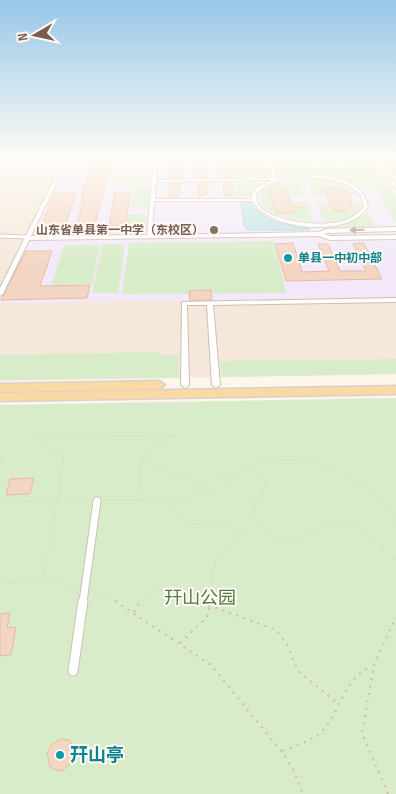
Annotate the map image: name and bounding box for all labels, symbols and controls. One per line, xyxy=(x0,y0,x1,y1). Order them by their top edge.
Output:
north arrow xyxy=(10,10,60,60)
text: N xyxy=(14,32,32,42)
place label: 山东省单县第一中学（东校区） xyxy=(36,223,204,238)
marker: 山东省单县第一中学（东校区） xyxy=(208,224,220,236)
one-way arrow xyxy=(349,226,365,234)
place label: 单县一中初中部 xyxy=(298,251,382,266)
marker: 单县一中初中部 xyxy=(282,252,294,264)
park label: 幵山公园 xyxy=(164,588,236,609)
place label: 幵山亭 xyxy=(70,745,124,766)
marker: 幵山亭 xyxy=(54,749,66,761)

